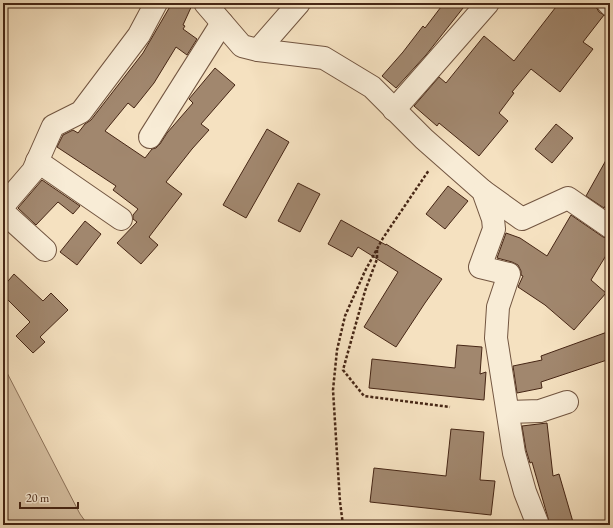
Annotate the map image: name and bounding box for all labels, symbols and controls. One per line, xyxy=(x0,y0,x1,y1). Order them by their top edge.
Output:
scale bar xyxy=(20,484,78,510)
text: 20 m xyxy=(26,490,50,506)

